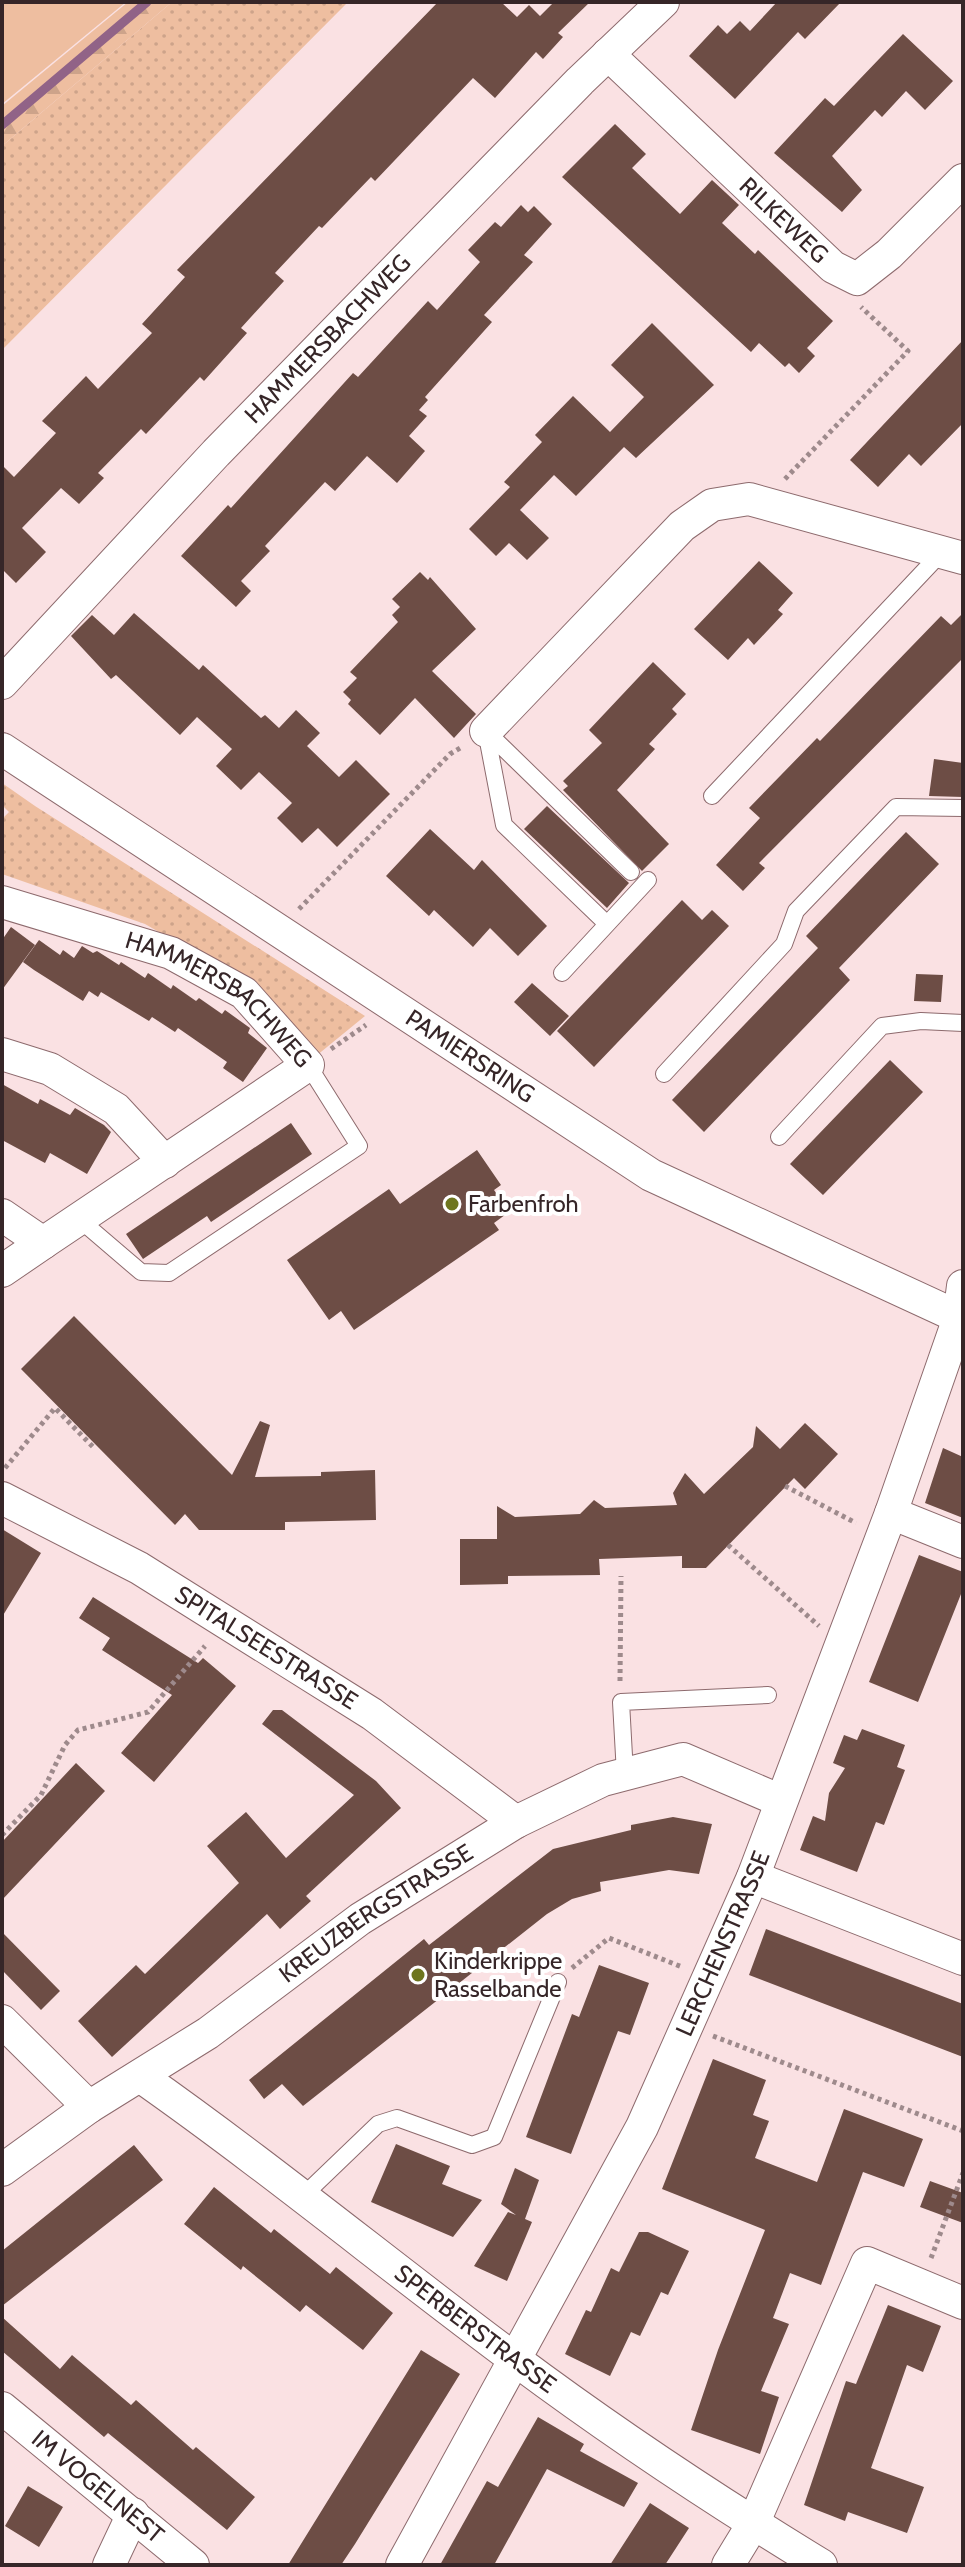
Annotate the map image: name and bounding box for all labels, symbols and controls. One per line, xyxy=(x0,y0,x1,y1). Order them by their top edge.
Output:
street label: RILKEWEG xyxy=(734,171,835,269)
street label: HAMMERSBACHWEG xyxy=(238,248,416,429)
street label: HAMMERSBACHWEG xyxy=(122,925,318,1073)
street label: PAMIERSRING xyxy=(400,1003,540,1109)
place label: Farbenfroh xyxy=(468,1189,579,1218)
marker: Farbenfroh xyxy=(443,1195,461,1213)
street label: SPITALSEESTRASSE xyxy=(170,1579,363,1715)
street label: KREUZBERGSTRASSE xyxy=(273,1837,478,1989)
street label: LERCHENSTRASSE xyxy=(669,1847,776,2040)
place label: Kinderkrippe Rasselbande xyxy=(434,1946,562,2003)
marker: Kinderkrippe Rasselbande xyxy=(409,1966,427,1984)
street label: SPERBERSTRASSE xyxy=(389,2258,562,2399)
street label: IM VOGELNEST xyxy=(26,2424,170,2549)

